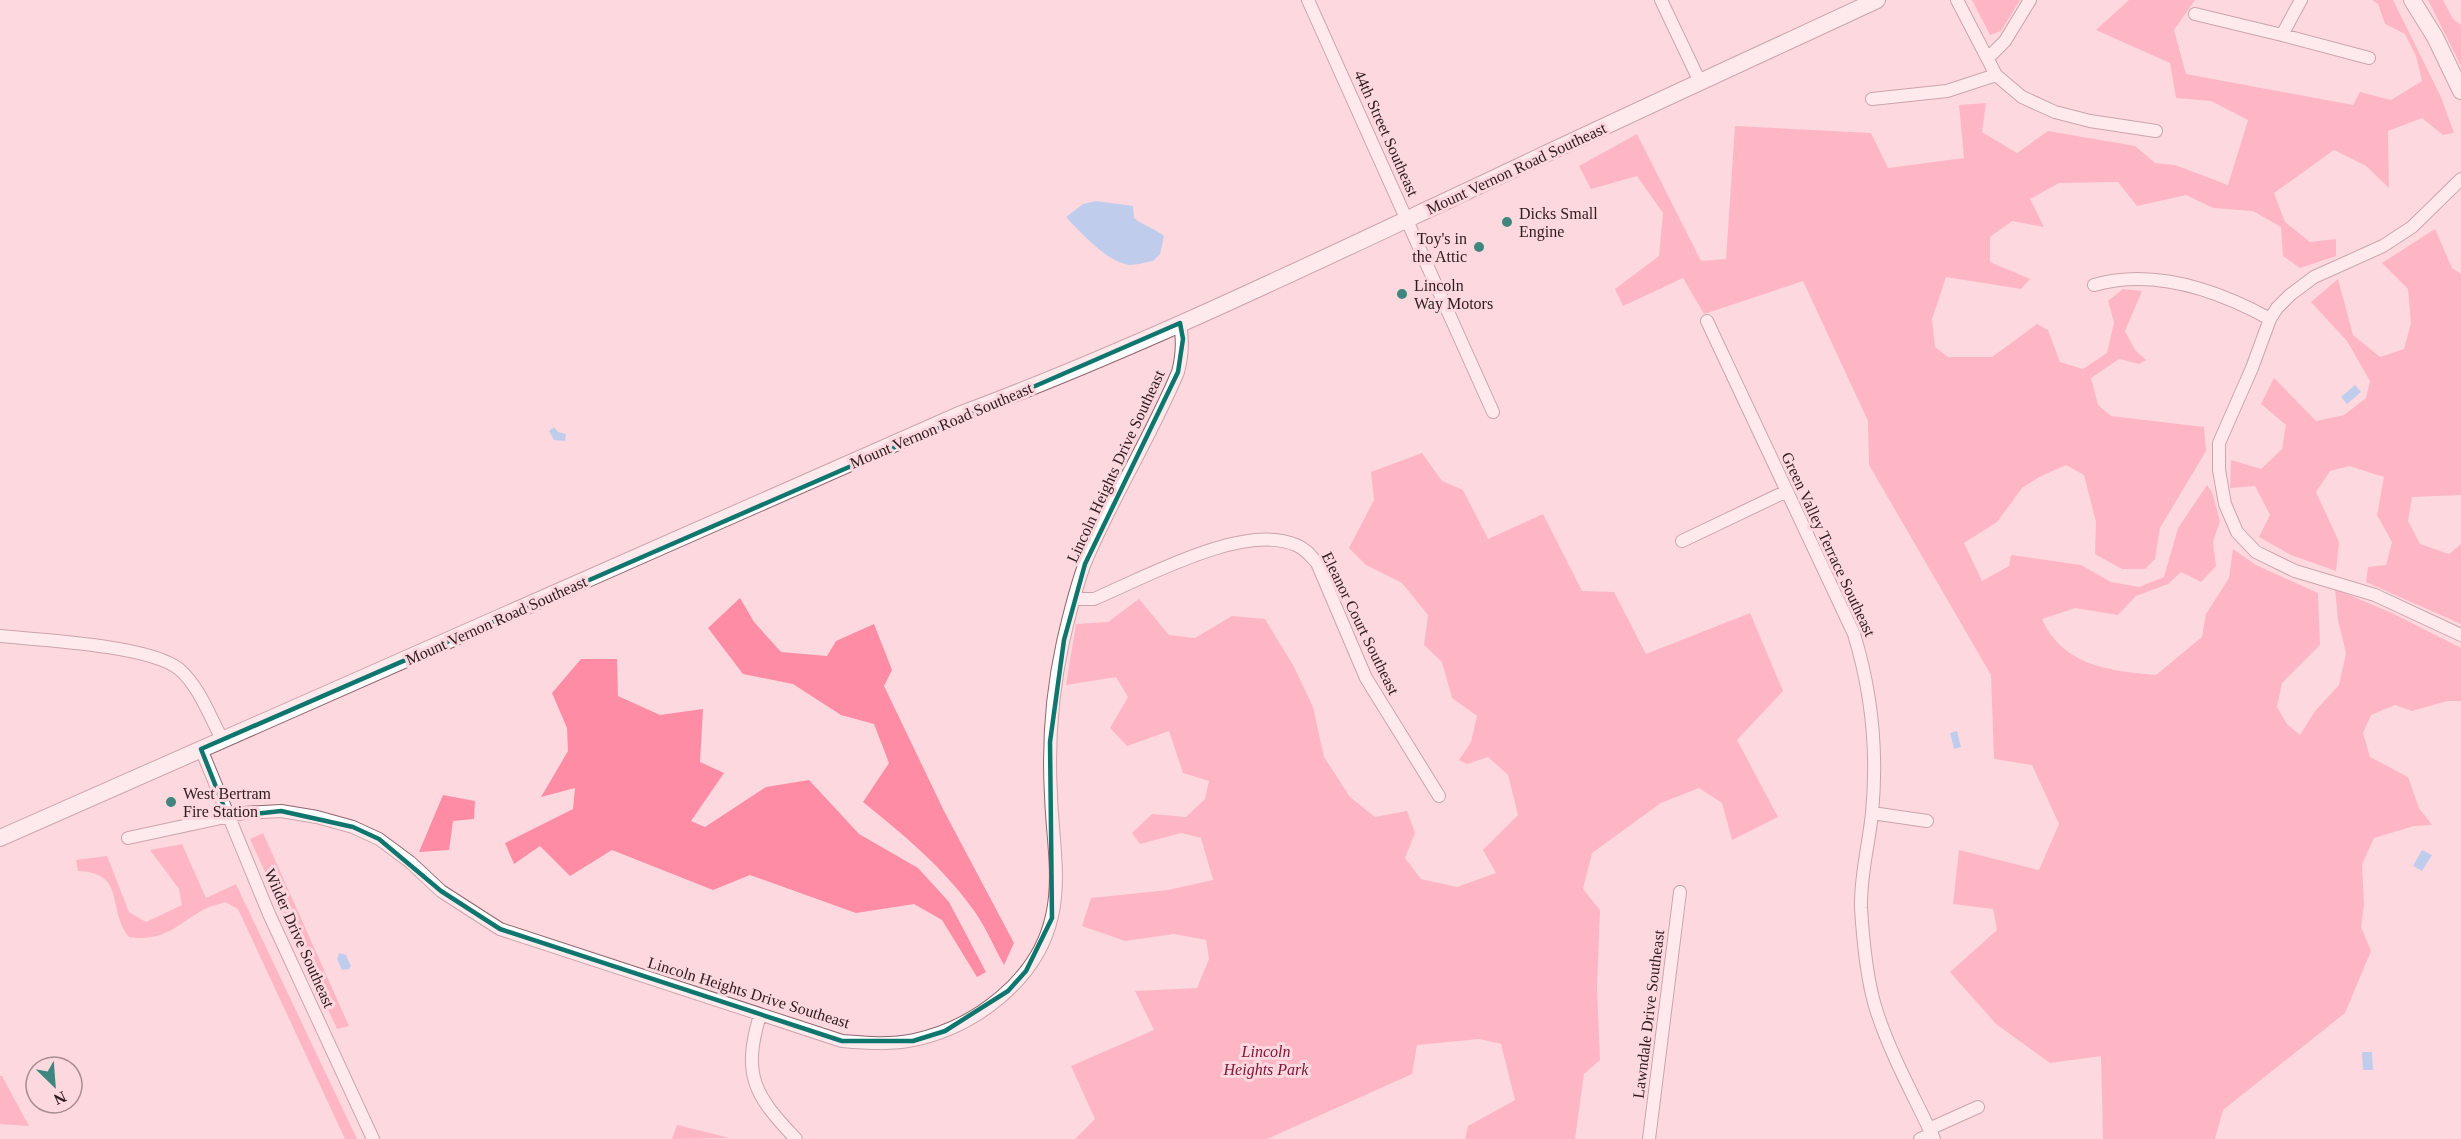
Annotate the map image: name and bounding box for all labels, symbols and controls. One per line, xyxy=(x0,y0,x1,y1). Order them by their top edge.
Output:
street label: 44th Street Southeast xyxy=(1351,68,1422,199)
street label: Mount Vernon Road Southeast xyxy=(1424,119,1609,218)
place label: Dicks Small Engine xyxy=(1519,205,1598,241)
marker: Dicks Small Engine xyxy=(1500,215,1514,229)
place label: Toy's in the Attic xyxy=(1412,230,1467,265)
marker: Toy's in the Attic xyxy=(1472,240,1486,254)
place label: Lincoln Way Motors xyxy=(1414,277,1493,313)
marker: Lincoln Way Motors xyxy=(1395,287,1409,301)
street label: Lincoln Heights Drive Southeast xyxy=(1063,367,1169,565)
street label: Mount Vernon Road Southeast xyxy=(847,379,1036,472)
street label: Green Valley Terrace Southeast xyxy=(1777,449,1879,640)
street label: Eleanor Court Southeast xyxy=(1319,549,1403,698)
street label: Mount Vernon Road Southeast xyxy=(403,572,590,668)
place label: West Bertram Fire Station xyxy=(183,785,272,820)
marker: West Bertram Fire Station xyxy=(164,795,178,809)
street label: Wilder Drive Southeast xyxy=(261,866,338,1011)
street label: Lawndale Drive Southeast xyxy=(1630,928,1667,1099)
street label: Lincoln Heights Drive Southeast xyxy=(646,954,852,1032)
park label: Lincoln Heights Park xyxy=(1223,1043,1309,1079)
north arrow xyxy=(24,1055,84,1115)
text: N xyxy=(51,1088,69,1108)

